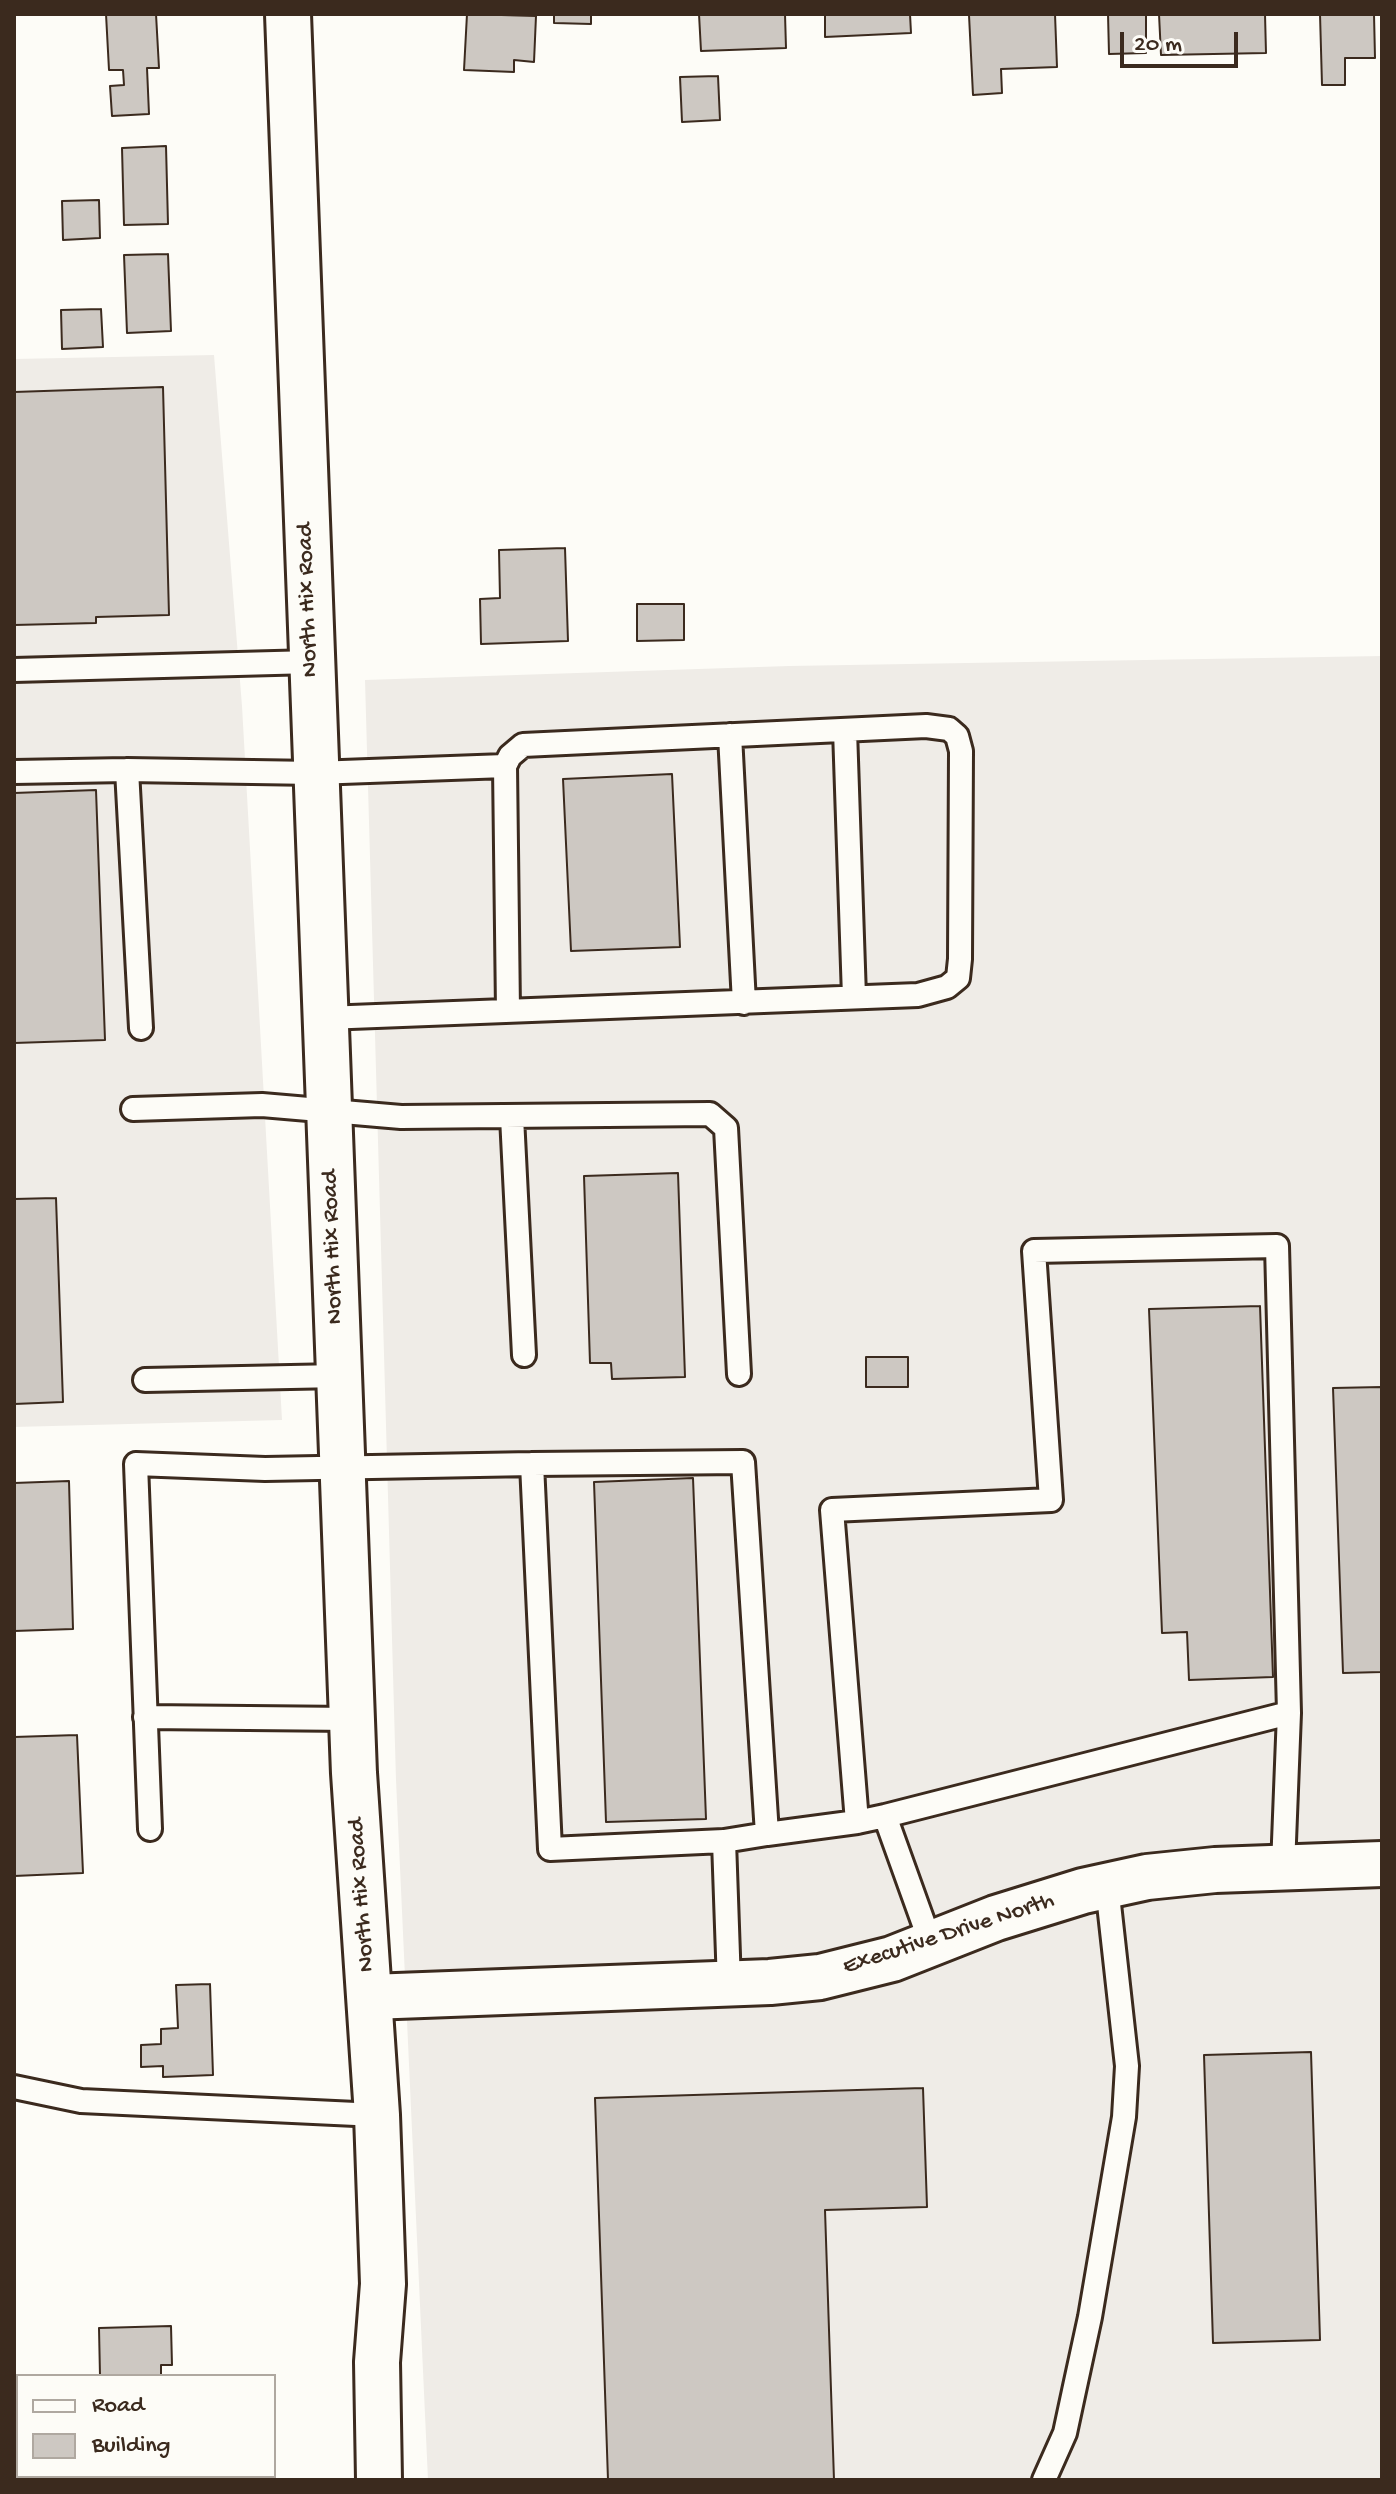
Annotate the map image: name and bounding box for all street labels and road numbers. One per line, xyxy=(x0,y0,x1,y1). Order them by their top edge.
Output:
street label: North Hix Road xyxy=(292,522,326,678)
street label: North Hix Road xyxy=(317,1169,351,1325)
street label: North Hix Road xyxy=(343,1817,383,1973)
street label: Executive Drive North xyxy=(840,1887,1058,1983)

